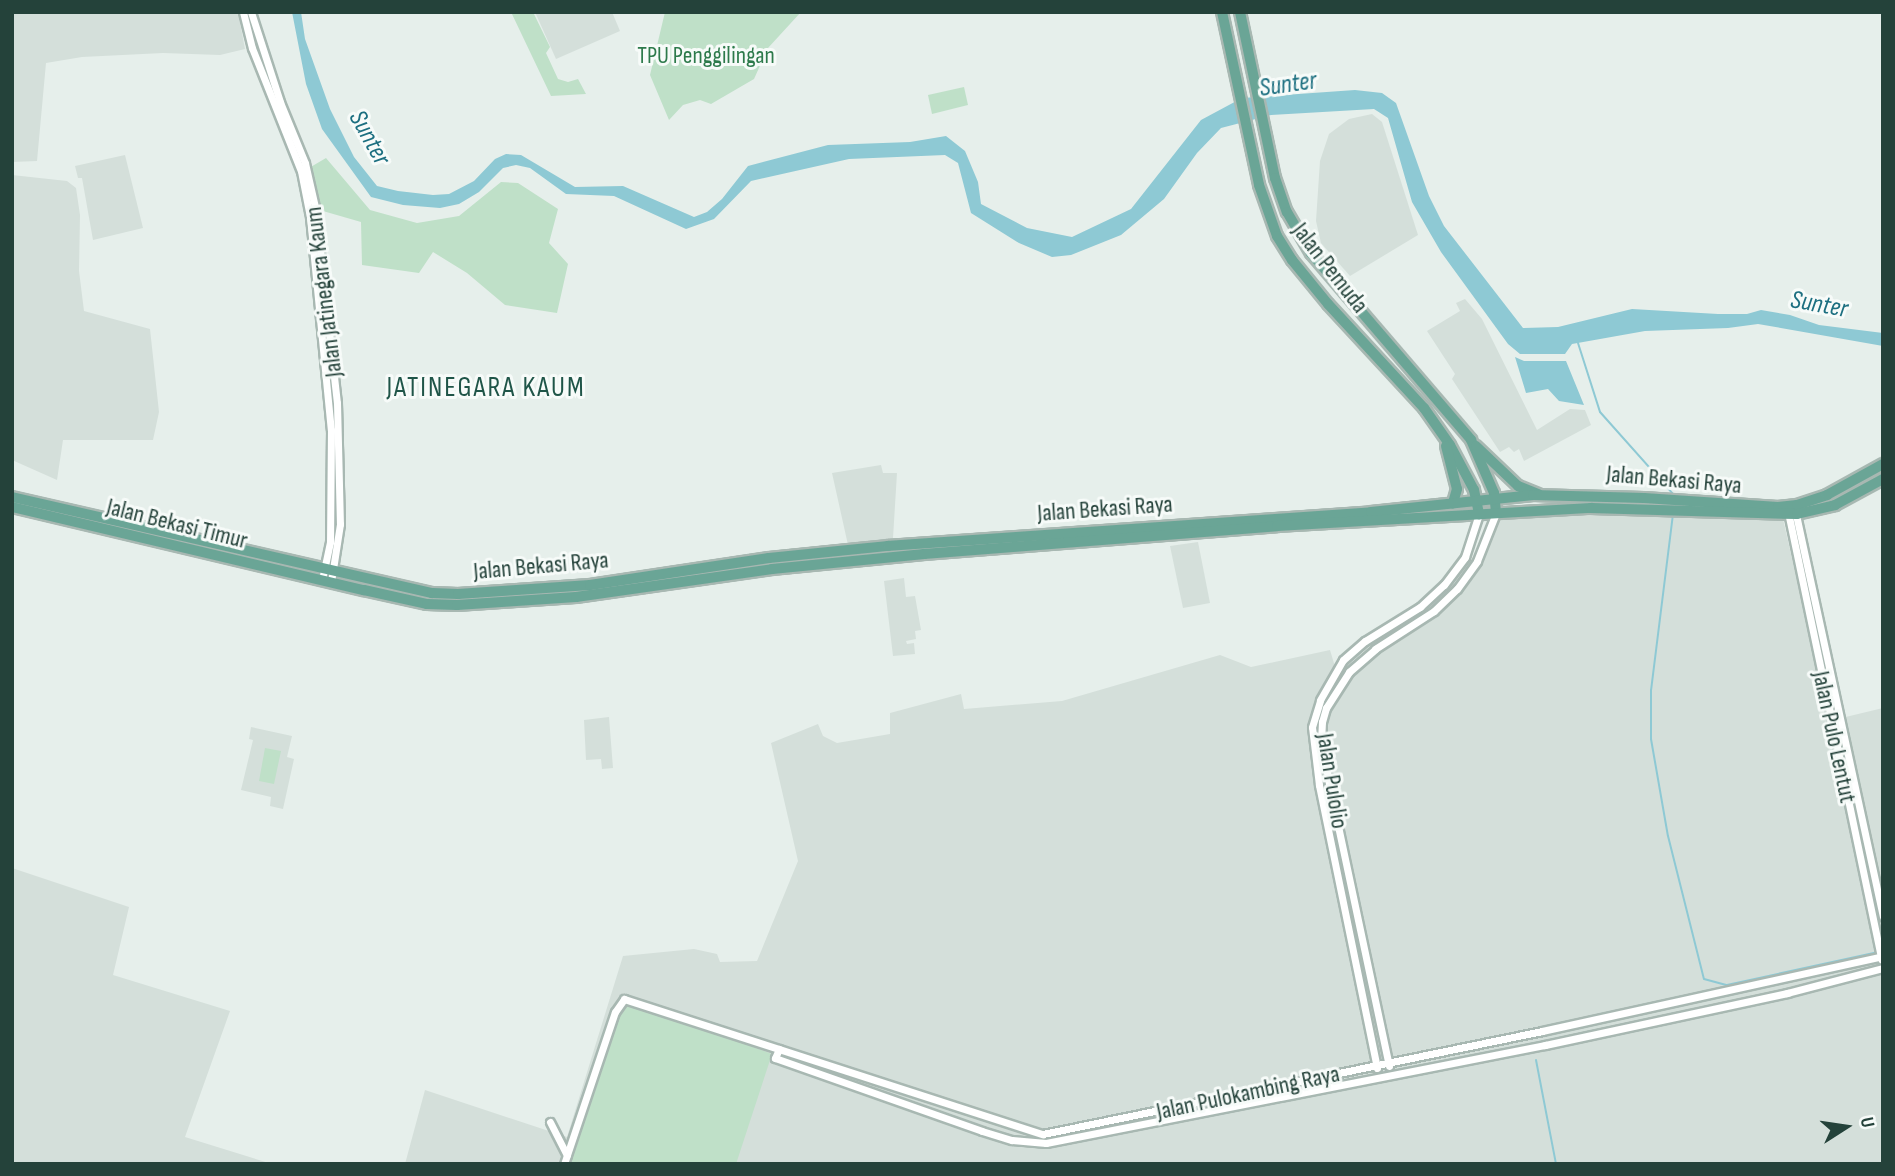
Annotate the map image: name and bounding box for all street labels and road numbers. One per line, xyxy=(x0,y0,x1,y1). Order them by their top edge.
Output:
street label: Jalan Jatinegara Kaum xyxy=(299,205,349,379)
street label: Jalan Pemuda xyxy=(1286,217,1374,319)
street label: Jalan Bekasi Raya xyxy=(1605,460,1743,500)
street label: Jalan Bekasi Raya xyxy=(1036,490,1174,528)
street label: Jalan Bekasi Timur xyxy=(104,493,250,555)
street label: Jalan Bekasi Raya xyxy=(472,546,610,586)
street label: Jalan Pulo Lentut xyxy=(1806,669,1862,805)
street label: Jalan Pulolio xyxy=(1310,731,1354,831)
street label: Jalan Pulokambing Raya xyxy=(1154,1060,1342,1126)

